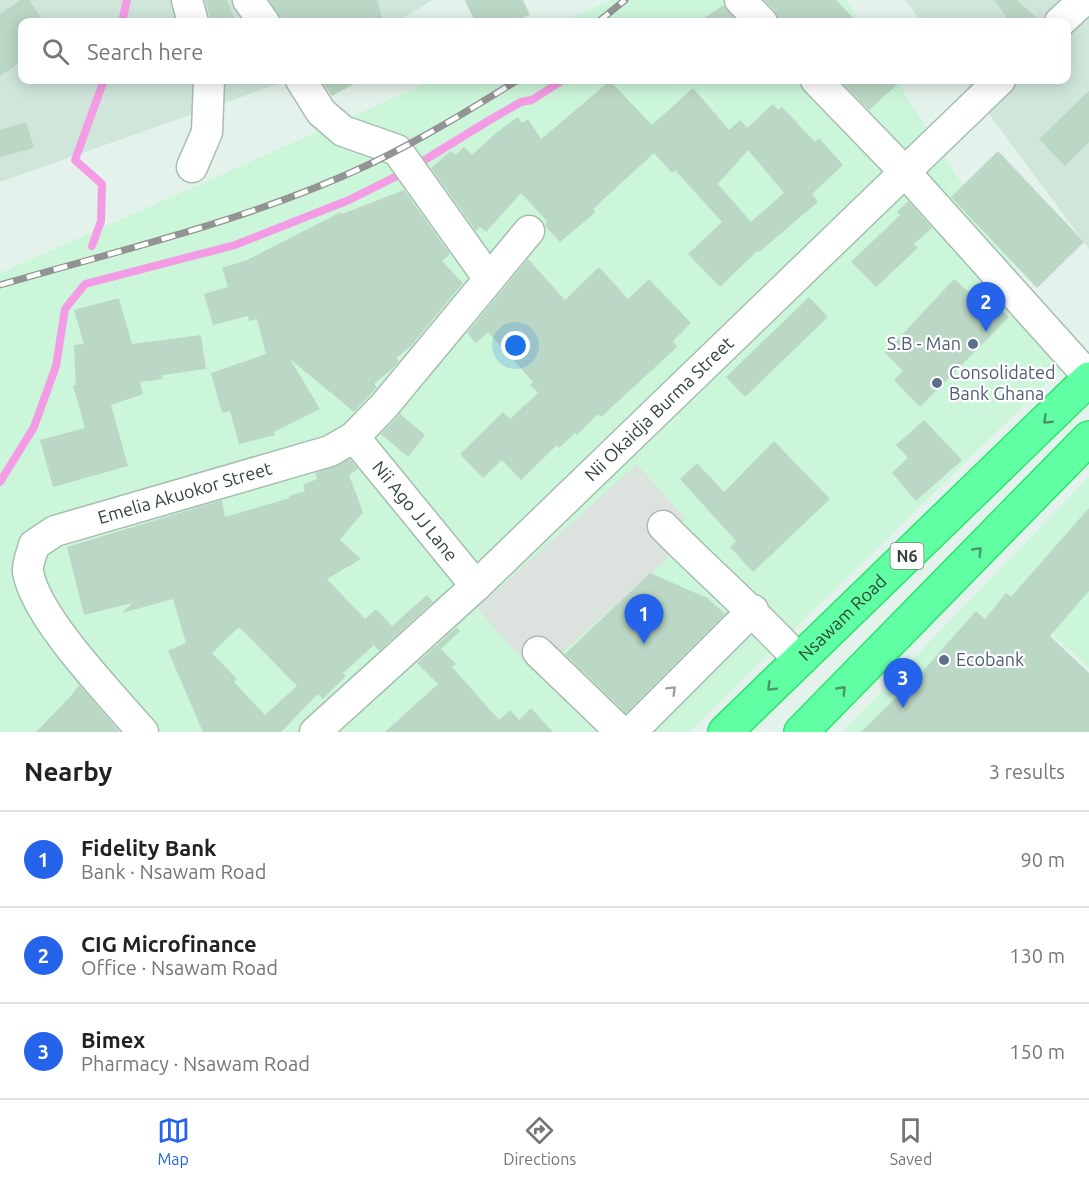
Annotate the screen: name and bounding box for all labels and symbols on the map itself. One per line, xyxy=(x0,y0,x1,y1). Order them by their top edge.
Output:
pin: 2 xyxy=(966,282,1006,332)
your location xyxy=(501,331,530,360)
street label: Nii Okaidja Burma Street xyxy=(580,332,737,485)
place label: S.B - Man xyxy=(887,333,961,353)
marker: S.B - Man xyxy=(966,337,980,351)
place label: Consolidated Bank Ghana xyxy=(949,362,1056,403)
marker: Consolidated Bank Ghana xyxy=(930,376,944,390)
one-way arrow xyxy=(1043,413,1054,424)
street label: Nii Ago JJ Lane xyxy=(369,457,462,565)
street label: Emelia Akuokor Street xyxy=(95,458,274,527)
road number: N6 xyxy=(890,543,924,569)
one-way arrow xyxy=(971,547,982,558)
street label: Nsawam Road xyxy=(794,570,890,664)
pin: 1 xyxy=(624,594,664,644)
place label: Ecobank xyxy=(956,649,1024,669)
marker: Ecobank xyxy=(937,653,951,667)
pin: 3 xyxy=(884,658,922,708)
one-way arrow xyxy=(768,680,778,691)
one-way arrow xyxy=(665,687,676,698)
one-way arrow xyxy=(834,687,845,698)

